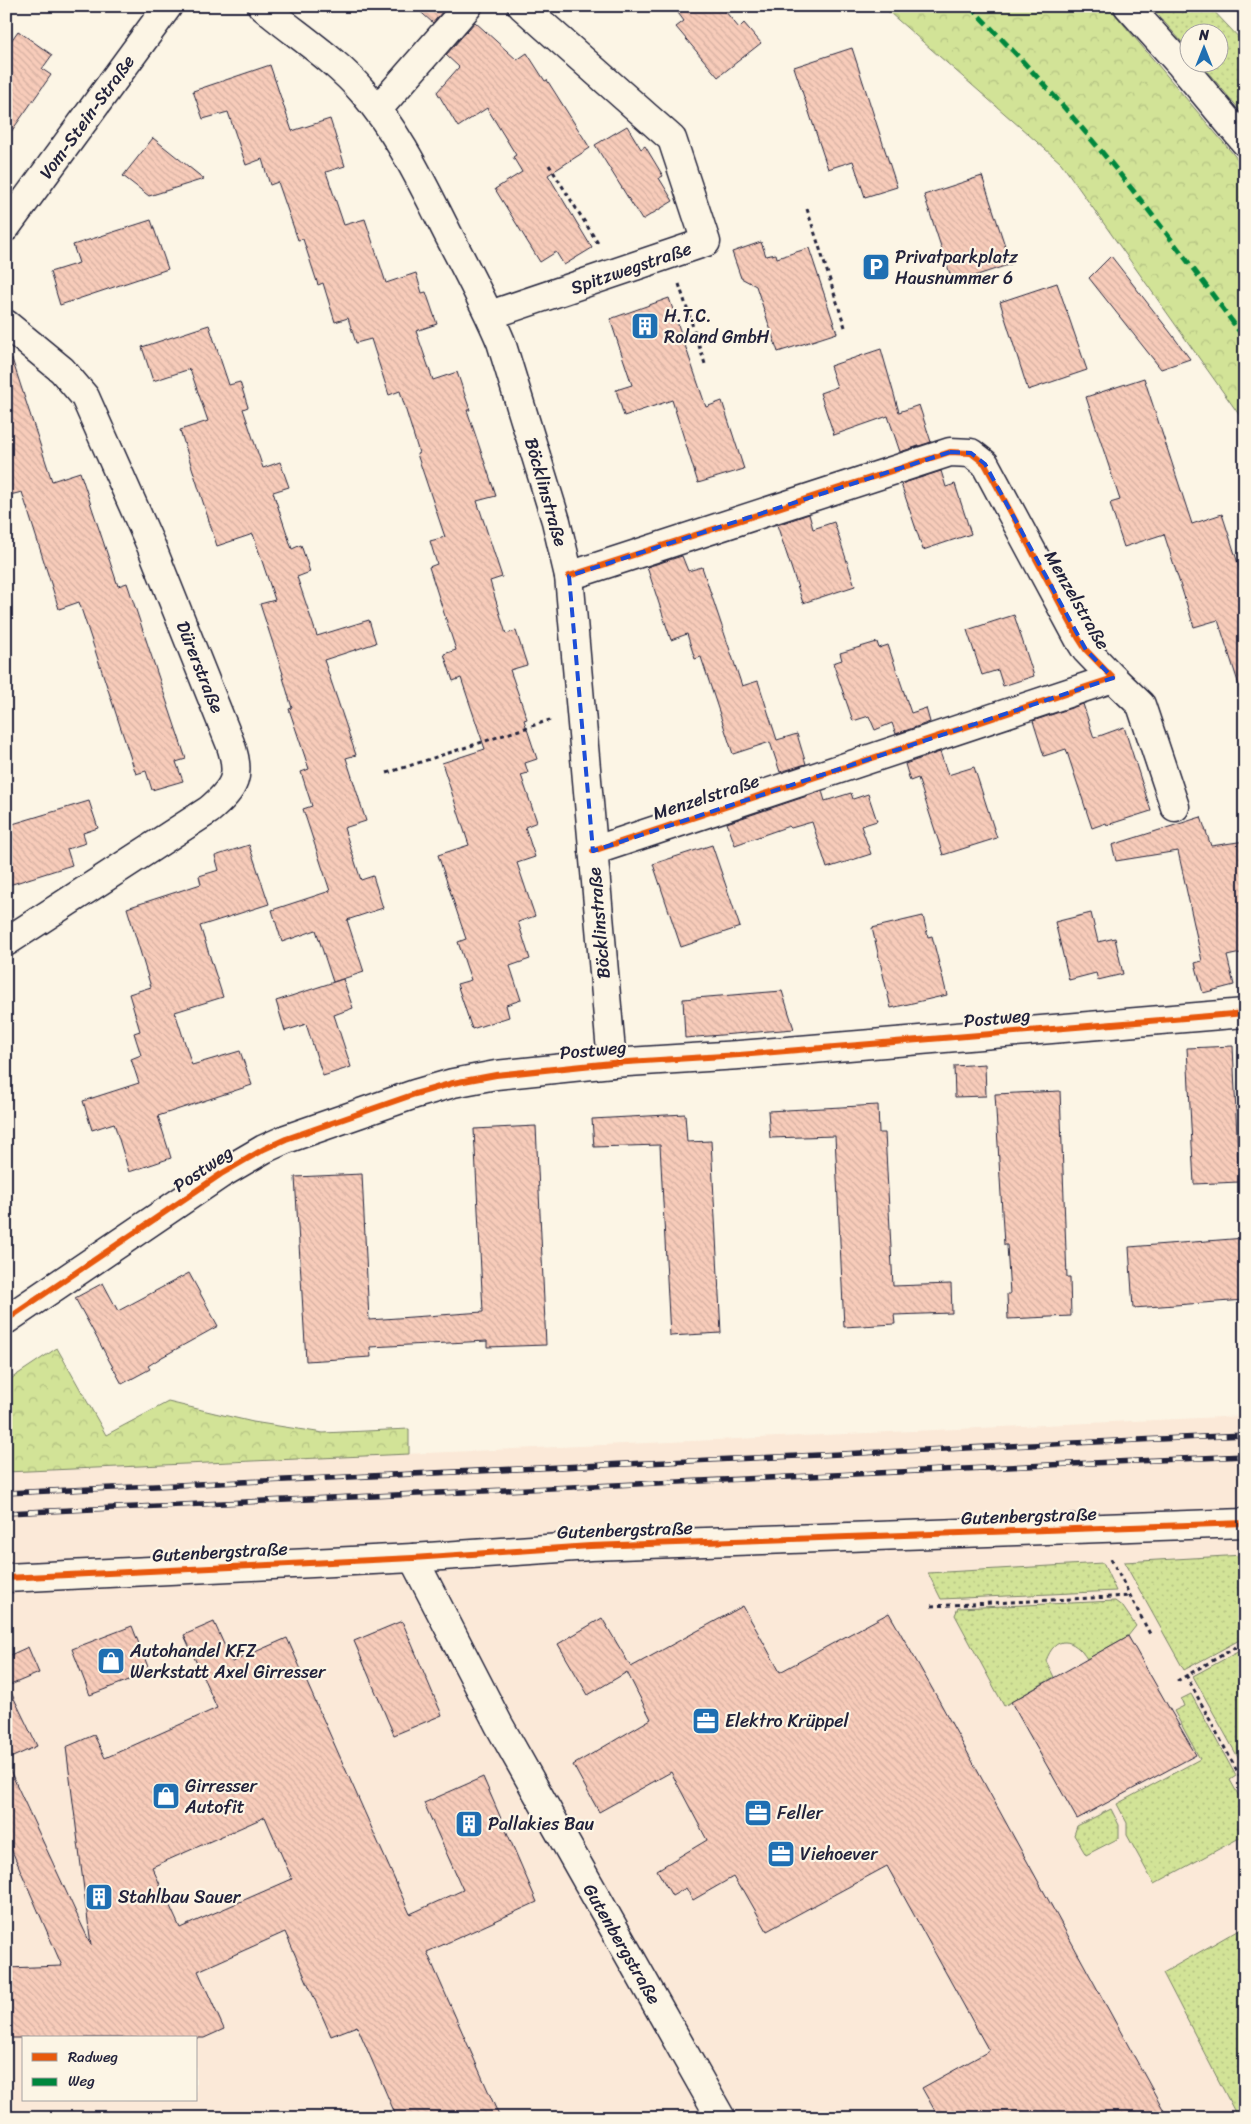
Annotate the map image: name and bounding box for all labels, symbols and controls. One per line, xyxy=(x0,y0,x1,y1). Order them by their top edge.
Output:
north arrow xyxy=(1178,22,1228,72)
text: N xyxy=(1198,23,1209,48)
street label: Vom-Stein-Straße xyxy=(31,48,143,186)
street label: Spitzwegstraße xyxy=(566,232,696,304)
place label: Privatparkplatz Hausnummer 6 xyxy=(895,241,1018,294)
parking icon: Privatparkplatz Hausnummer 6 xyxy=(861,252,891,282)
place label: H.T.C. Roland GmbH xyxy=(664,300,770,353)
building icon: H.T.C. Roland GmbH xyxy=(630,311,660,341)
street label: Böcklinstraße xyxy=(515,434,577,550)
street label: Menzelstraße xyxy=(1035,544,1119,656)
street label: Dürerstraße xyxy=(167,616,233,718)
street label: Menzelstraße xyxy=(648,765,764,829)
street label: Böcklinstraße xyxy=(578,866,620,980)
street label: Postweg xyxy=(962,999,1032,1037)
street label: Postweg xyxy=(558,1031,628,1069)
street label: Postweg xyxy=(166,1137,240,1201)
street label: Gutenbergstraße xyxy=(961,1498,1097,1534)
street label: Gutenbergstraße xyxy=(557,1512,693,1548)
street label: Gutenbergstraße xyxy=(151,1532,289,1572)
place label: Autohandel KFZ Werkstatt Axel Girresser xyxy=(129,1635,327,1688)
shop icon: Autohandel KFZ Werkstatt Axel Girresser xyxy=(96,1646,126,1676)
place label: Elektro Krüppel xyxy=(725,1705,850,1737)
office icon: Elektro Krüppel xyxy=(691,1706,721,1736)
place label: Girresser Autofit xyxy=(184,1770,259,1823)
shop icon: Girresser Autofit xyxy=(151,1781,181,1811)
place label: Feller xyxy=(777,1797,825,1829)
office icon: Feller xyxy=(743,1798,773,1828)
place label: Pallakies Bau xyxy=(488,1808,594,1840)
building icon: Pallakies Bau xyxy=(454,1809,484,1839)
place label: Viehoever xyxy=(800,1838,879,1870)
office icon: Viehoever xyxy=(766,1839,796,1869)
street label: Gutenbergstraße xyxy=(574,1877,670,2011)
place label: Stahlbau Sauer xyxy=(118,1881,242,1913)
building icon: Stahlbau Sauer xyxy=(84,1882,114,1912)
legend xyxy=(22,2036,198,2102)
text: Radweg xyxy=(68,2044,118,2070)
text: Weg xyxy=(68,2068,95,2094)

